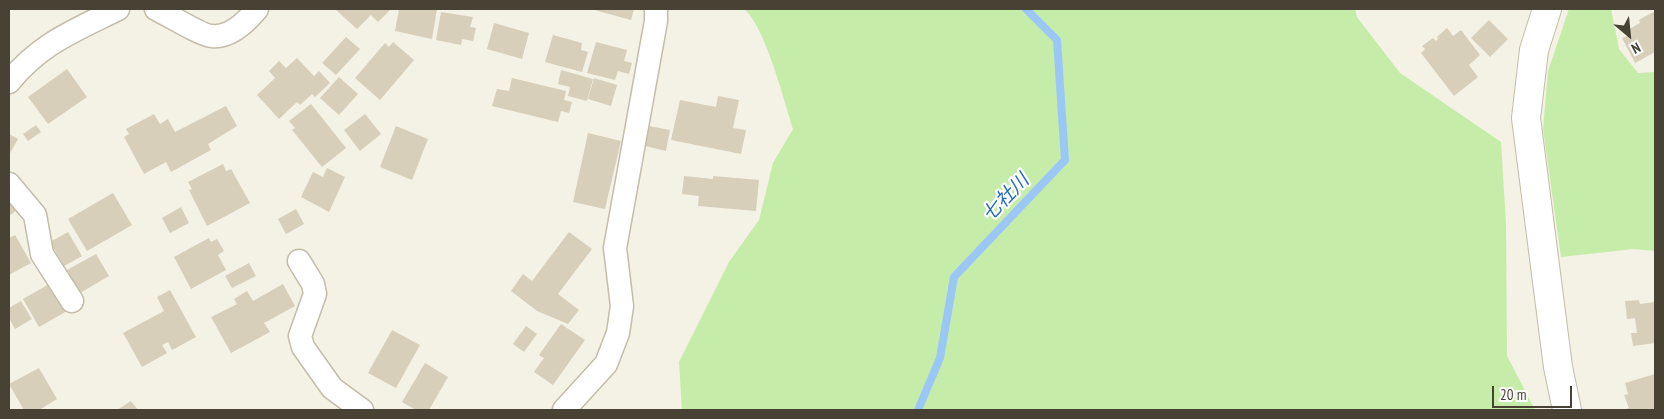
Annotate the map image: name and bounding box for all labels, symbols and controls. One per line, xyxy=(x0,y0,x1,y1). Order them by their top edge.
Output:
north arrow xyxy=(1604,10,1654,60)
text: N xyxy=(1628,39,1644,58)
water label: 七社川 xyxy=(978,170,1034,226)
scale bar xyxy=(1494,376,1574,408)
text: 20 m xyxy=(1500,385,1526,404)

